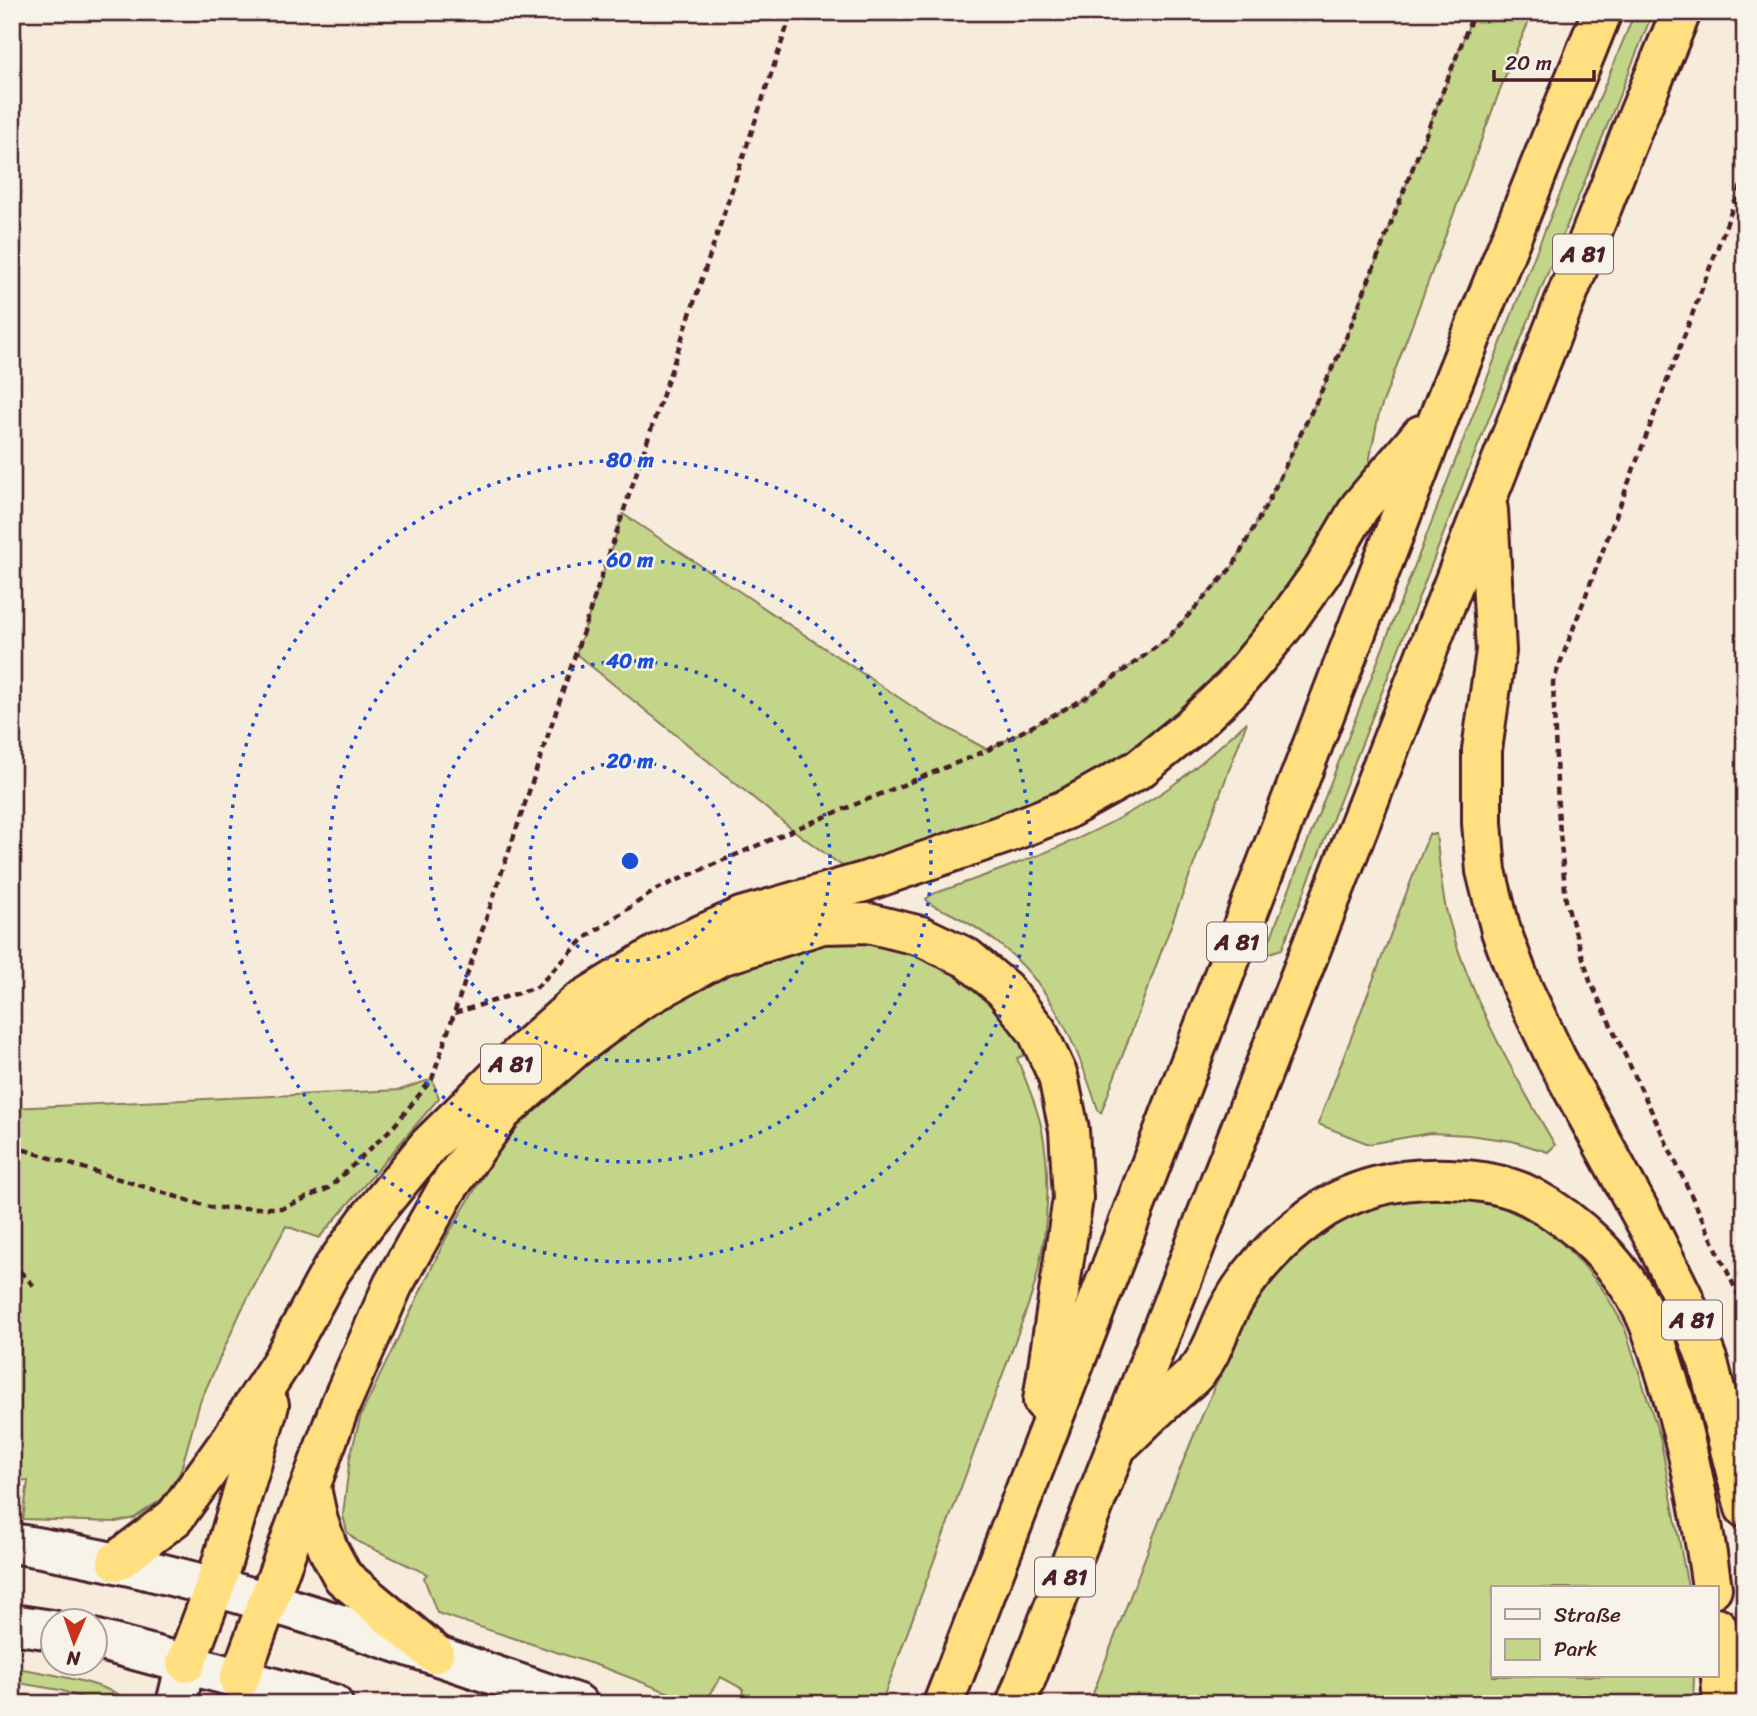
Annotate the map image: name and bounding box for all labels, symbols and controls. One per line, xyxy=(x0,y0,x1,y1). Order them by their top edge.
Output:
scale bar xyxy=(1494,38,1594,82)
text: 20 m xyxy=(1505,44,1552,82)
road number: A 81 xyxy=(1553,234,1613,274)
text: 80 m xyxy=(605,441,655,479)
text: 60 m xyxy=(606,541,654,579)
text: 40 m xyxy=(605,642,655,680)
text: 20 m xyxy=(606,742,654,780)
centre of rings xyxy=(618,849,642,873)
road number: A 81 xyxy=(1207,923,1267,962)
road number: A 81 xyxy=(481,1044,541,1084)
road number: A 81 xyxy=(1662,1301,1722,1340)
road number: A 81 xyxy=(1035,1558,1095,1596)
legend xyxy=(1491,1586,1718,1678)
text: Straße xyxy=(1554,1596,1621,1634)
north arrow xyxy=(38,1608,108,1678)
text: Park xyxy=(1554,1630,1597,1668)
text: N xyxy=(65,1642,82,1675)

